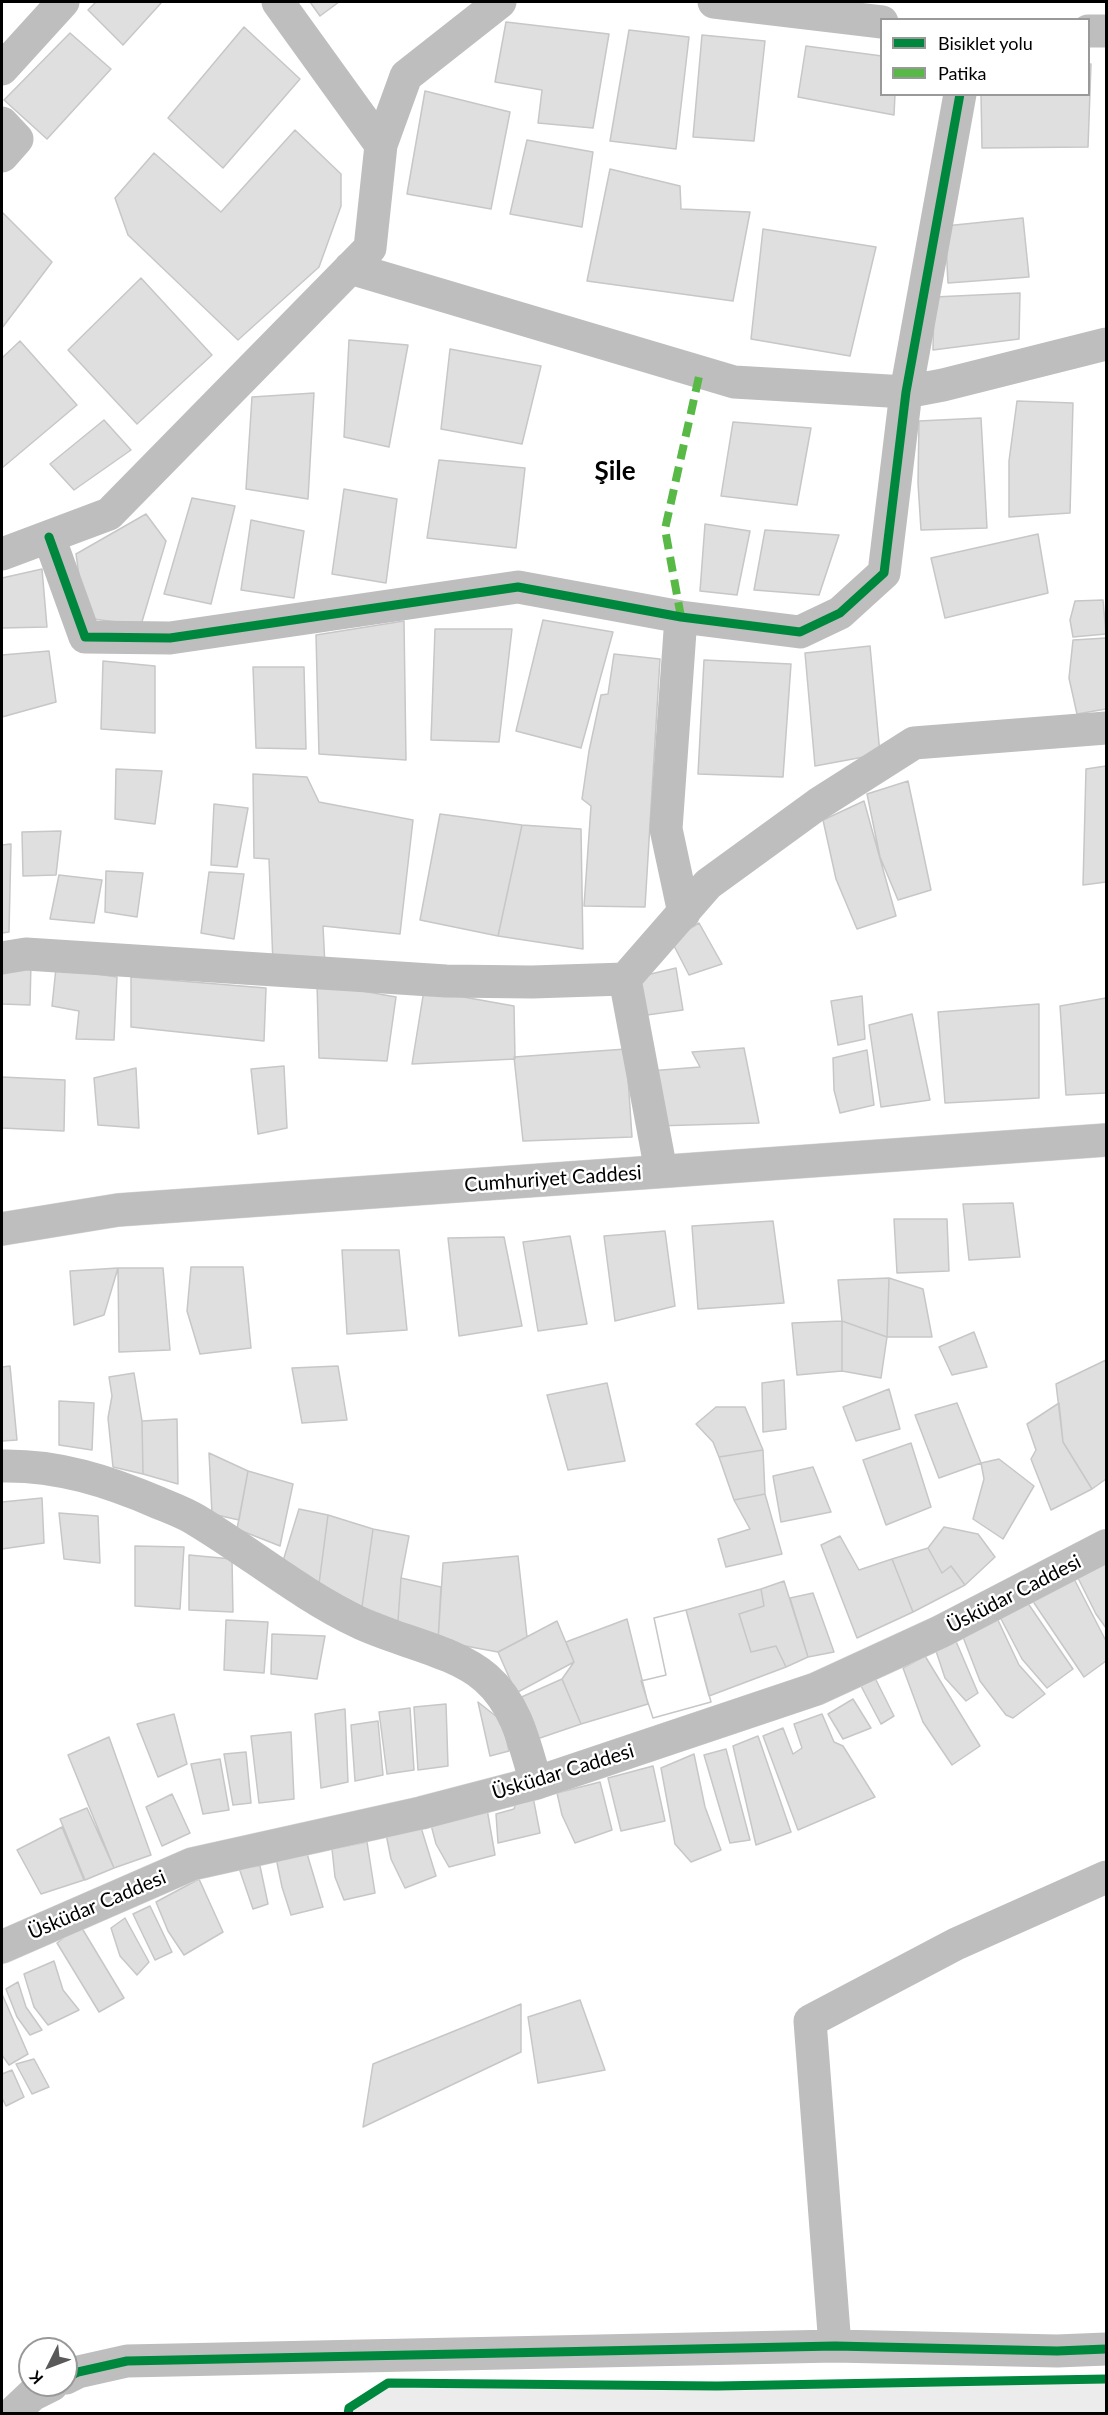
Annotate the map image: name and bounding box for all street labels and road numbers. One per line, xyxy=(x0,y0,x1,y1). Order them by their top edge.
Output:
street label: Cumhuriyet Caddesi xyxy=(464,1161,642,1197)
street label: Üsküdar Caddesi xyxy=(943,1550,1085,1638)
street label: Üsküdar Caddesi xyxy=(489,1739,637,1805)
street label: Üsküdar Caddesi xyxy=(24,1865,170,1945)

